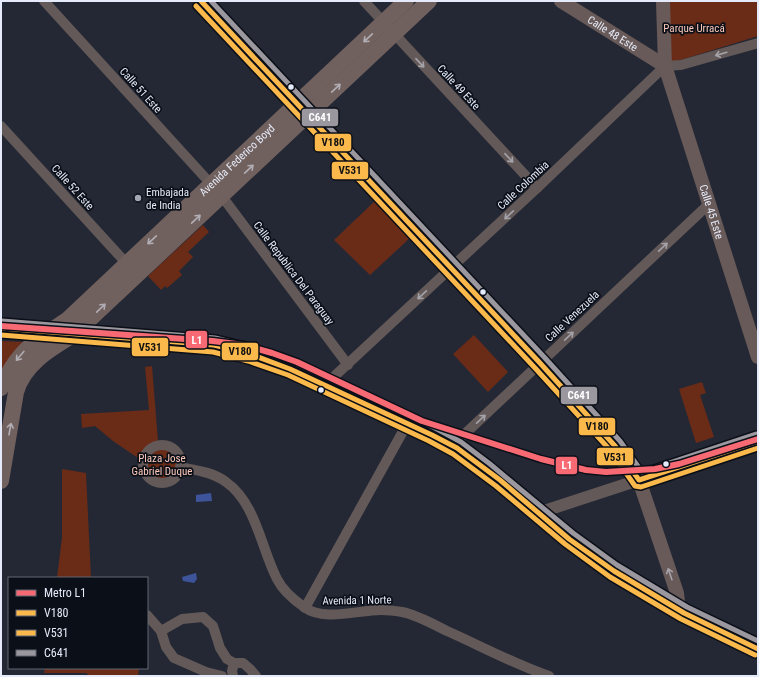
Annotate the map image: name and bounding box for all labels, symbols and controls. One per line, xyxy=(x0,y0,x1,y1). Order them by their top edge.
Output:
street label: Calle 48 Este xyxy=(585,13,640,54)
park label: Parque Urracá xyxy=(663,22,725,35)
one-way arrow xyxy=(363,33,373,42)
one-way arrow xyxy=(714,51,727,58)
one-way arrow xyxy=(416,58,425,68)
street label: Calle 49 Este xyxy=(435,62,483,112)
street label: Calle 51 Este xyxy=(117,65,164,116)
unlabelled marker xyxy=(286,82,296,92)
one-way arrow xyxy=(331,83,341,93)
line badge: C641 xyxy=(301,108,339,127)
text: C641 xyxy=(309,111,331,124)
street label: Avenida Federico Boyd xyxy=(197,122,278,199)
line badge: V180 xyxy=(314,133,352,152)
text: V180 xyxy=(321,136,345,149)
one-way arrow xyxy=(504,153,514,163)
street label: Calle Colombia xyxy=(495,158,552,212)
line badge: V531 xyxy=(331,161,369,180)
street label: Calle 52 Este xyxy=(49,162,96,213)
one-way arrow xyxy=(244,164,254,173)
text: V531 xyxy=(338,164,362,177)
street label: Calle 45 Este xyxy=(696,183,726,241)
place label: Embajada de India xyxy=(146,186,189,212)
marker: Embajada de India xyxy=(133,193,143,203)
one-way arrow xyxy=(504,210,514,220)
one-way arrow xyxy=(191,214,201,223)
street label: Calle Republica Del Paraguay xyxy=(250,219,337,328)
one-way arrow xyxy=(147,235,158,244)
one-way arrow xyxy=(658,242,668,252)
unlabelled marker xyxy=(478,287,488,297)
street label: Calle Venezuela xyxy=(543,288,602,345)
one-way arrow xyxy=(417,291,428,300)
one-way arrow xyxy=(96,303,106,312)
line badge: L1 xyxy=(185,330,208,349)
one-way arrow xyxy=(564,331,574,341)
text: L1 xyxy=(192,334,202,347)
line badge: V531 xyxy=(131,337,169,357)
text: V531 xyxy=(138,341,162,354)
line badge: V180 xyxy=(221,342,259,361)
text: V180 xyxy=(228,345,252,358)
one-way arrow xyxy=(15,351,24,362)
unlabelled marker xyxy=(316,385,326,395)
line badge: C641 xyxy=(560,386,598,405)
text: C641 xyxy=(568,389,590,402)
one-way arrow xyxy=(476,414,486,424)
line badge: V180 xyxy=(578,417,616,436)
text: V180 xyxy=(585,420,609,433)
one-way arrow xyxy=(6,423,14,436)
line badge: V531 xyxy=(596,447,634,466)
text: V531 xyxy=(603,451,627,464)
park label: Plaza Jose Gabriel Duque xyxy=(132,452,192,478)
line badge: L1 xyxy=(555,456,578,475)
text: L1 xyxy=(562,459,572,472)
unlabelled marker xyxy=(661,459,671,469)
one-way arrow xyxy=(666,568,674,580)
legend xyxy=(8,577,148,669)
text: Metro L1 xyxy=(44,586,86,600)
street label: Avenida 1 Norte xyxy=(322,593,392,608)
text: V180 xyxy=(44,606,69,620)
text: V531 xyxy=(44,626,69,640)
text: C641 xyxy=(44,646,69,660)

